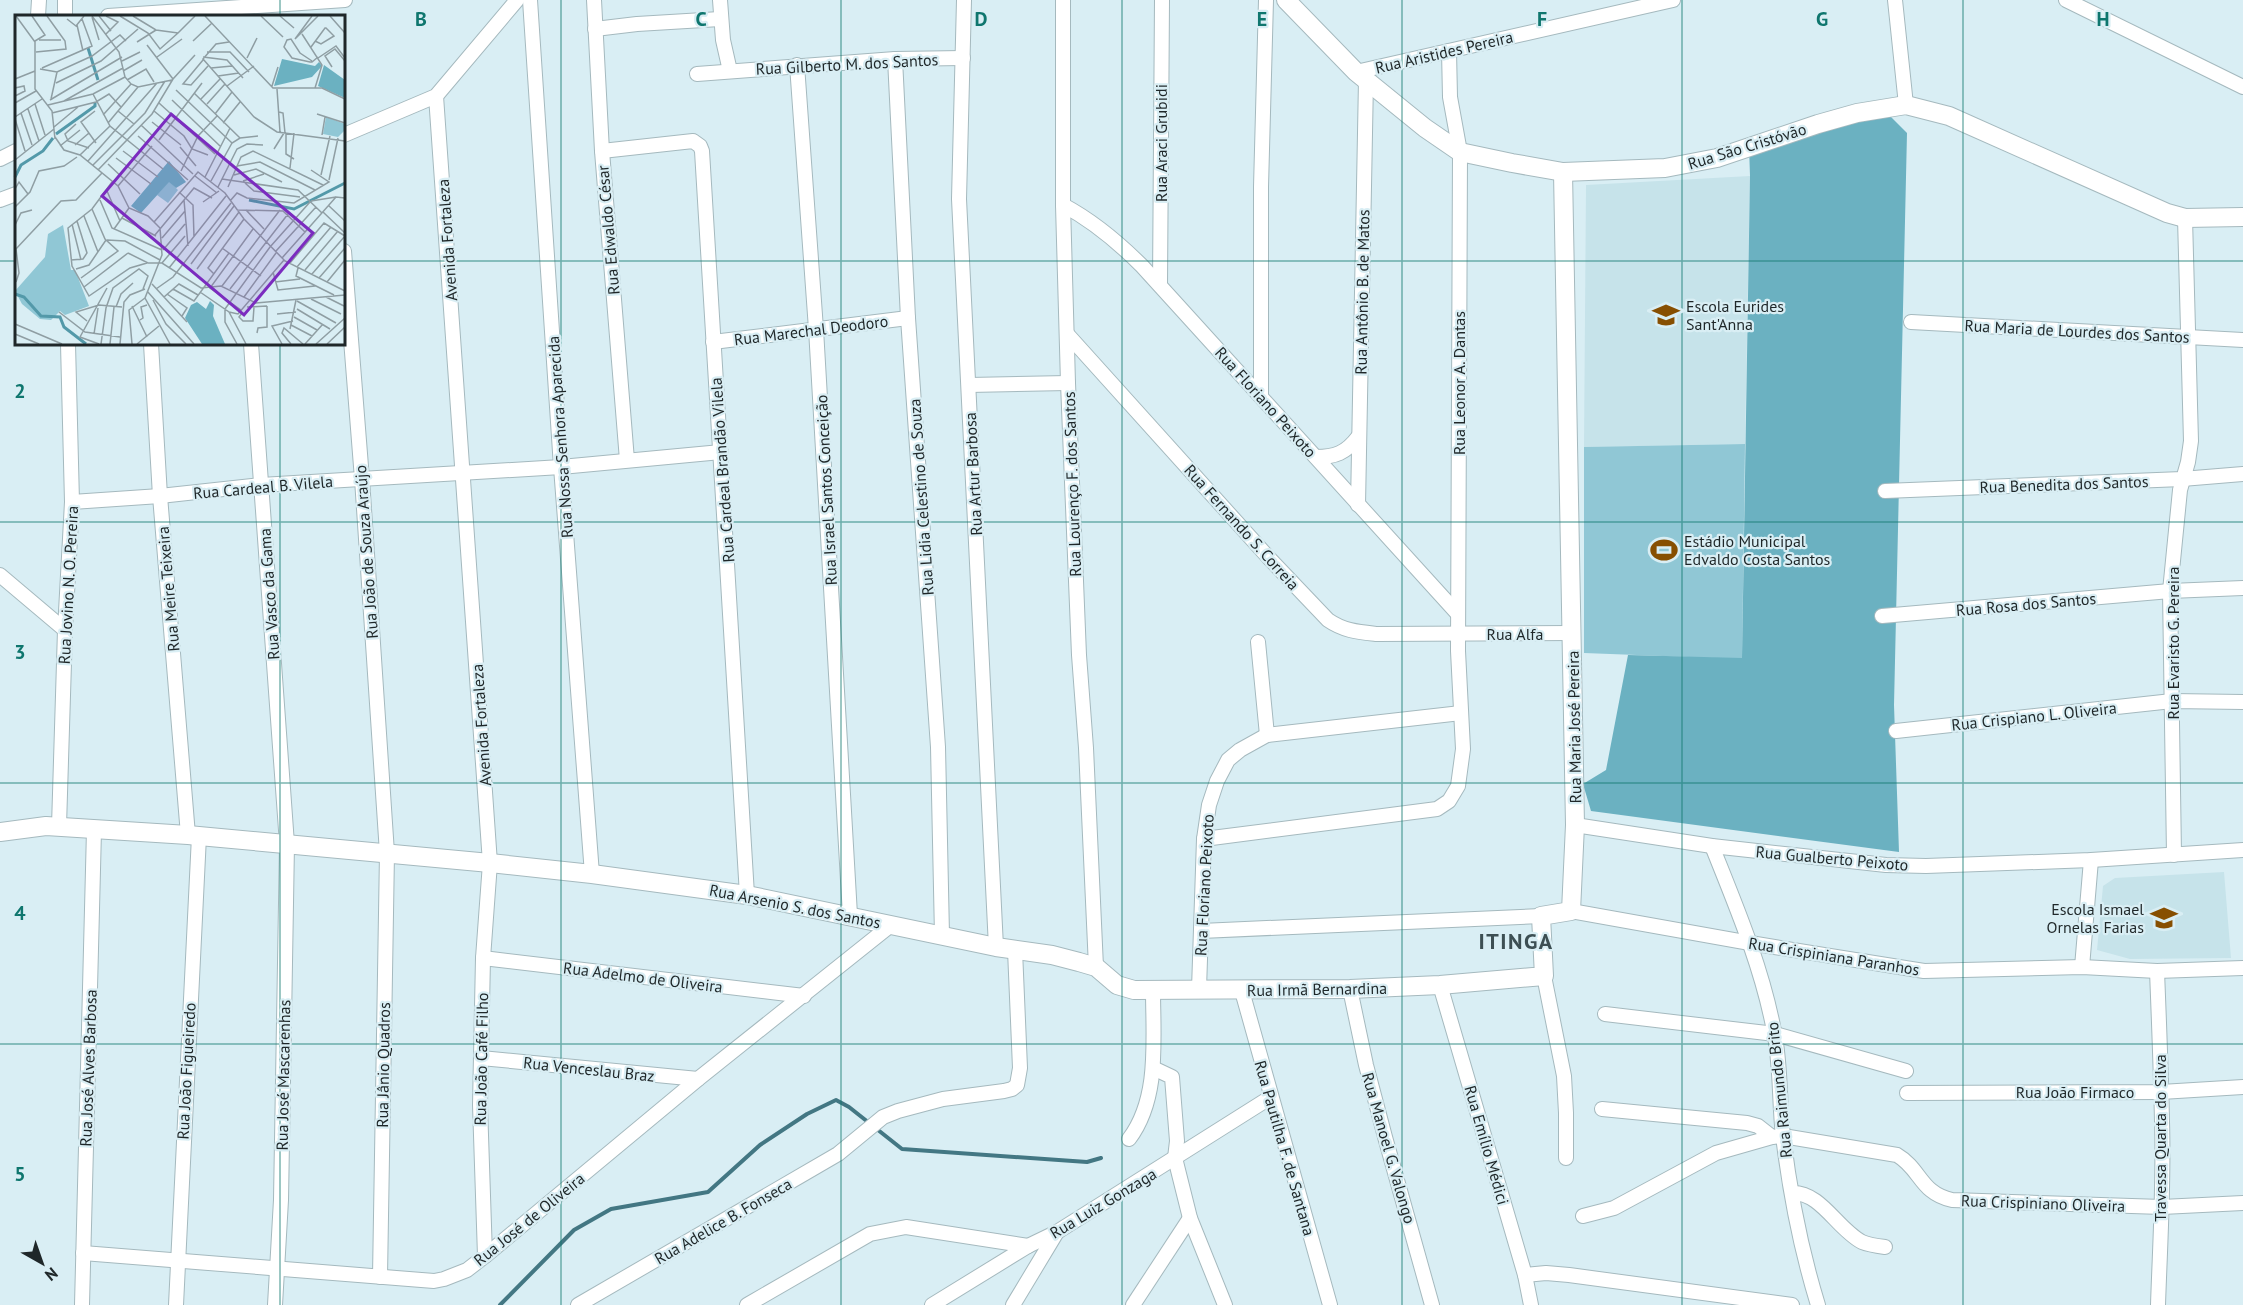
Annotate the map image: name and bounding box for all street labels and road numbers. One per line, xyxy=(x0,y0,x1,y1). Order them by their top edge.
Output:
street label: Rua Aristides Pereira xyxy=(1373,26,1515,78)
street label: Rua Gilberto M. dos Santos xyxy=(755,49,939,79)
street label: Rua Araci Grubidi xyxy=(1151,84,1171,202)
street label: Rua São Cristóvão xyxy=(1685,119,1809,173)
street label: Rua Edwaldo César xyxy=(592,164,624,296)
street label: Avenida Fortaleza xyxy=(433,178,461,302)
street label: Rua Antônio B. de Matos xyxy=(1351,209,1373,375)
street label: Rua Marechal Deodoro xyxy=(733,311,889,349)
street label: Rua Leonor A. Dantas xyxy=(1449,311,1469,455)
street label: Rua Maria de Lourdes dos Santos xyxy=(1964,315,2190,347)
street label: Rua Nossa Senhora Aparecida xyxy=(543,335,577,539)
street label: Rua Floriano Peixoto xyxy=(1211,343,1321,461)
street label: Rua Cardeal Brandão Vilela xyxy=(706,377,738,563)
street label: Rua Lourenço F. dos Santos xyxy=(1059,391,1085,577)
street label: Rua Israel Santos Conceição xyxy=(811,394,841,586)
street label: Rua Lidia Celestino de Souza xyxy=(904,398,938,596)
street label: Rua Artur Barbosa xyxy=(960,412,986,536)
street label: Rua Fernando S. Correia xyxy=(1180,460,1304,594)
street label: Rua João de Souza Araújo xyxy=(350,465,382,639)
street label: Rua Cardeal B. Vilela xyxy=(192,471,334,503)
street label: Rua Benedita dos Santos xyxy=(1979,471,2149,497)
street label: Rua Jovino N. O. Pereira xyxy=(54,505,82,665)
street label: Rua Meire Teixeira xyxy=(153,526,183,652)
street label: Rua Vasco da Gama xyxy=(254,528,284,660)
street label: Rua Evaristo G. Pereira xyxy=(2163,567,2183,719)
street label: Rua Rosa dos Santos xyxy=(1955,588,2097,620)
street label: Rua Alfa xyxy=(1487,624,1543,644)
street label: Rua Maria José Pereira xyxy=(1563,650,1585,804)
street label: Avenida Fortaleza xyxy=(467,663,495,787)
street label: Rua Crispiano L. Oliveira xyxy=(1950,697,2118,735)
street label: Rua Floriano Peixoto xyxy=(1190,814,1218,956)
street label: Rua Gualberto Peixoto xyxy=(1755,841,1909,875)
street label: Rua Arsenio S. dos Santos xyxy=(708,880,883,932)
street label: Rua Crispiniana Paranhos xyxy=(1747,933,1921,979)
street label: Rua Adelmo de Oliveira xyxy=(562,957,724,997)
street label: Rua Irmã Bernardina xyxy=(1247,978,1387,1000)
street label: Rua José Alves Barbosa xyxy=(75,989,101,1147)
street label: Rua João Café Filho xyxy=(470,992,492,1126)
street label: Rua José Mascarenhas xyxy=(272,999,294,1151)
street label: Rua João Figueiredo xyxy=(172,1002,200,1140)
street label: Rua Jânio Quadros xyxy=(372,1002,394,1128)
street label: Rua Raimundo Brito xyxy=(1762,1021,1796,1159)
street label: Rua Venceslau Braz xyxy=(522,1052,656,1086)
street label: Travessa Quarta do Silva xyxy=(2150,1054,2170,1222)
street label: Rua Pautilha F. de Santana xyxy=(1250,1058,1320,1238)
street label: Rua Manoel G. Valongo xyxy=(1358,1070,1420,1226)
street label: Rua João Firmaco xyxy=(2016,1082,2134,1102)
street label: Rua Emílio Médici xyxy=(1460,1083,1514,1207)
street label: Rua Luiz Gonzaga xyxy=(1046,1163,1160,1243)
street label: Rua José de Oliveira xyxy=(470,1168,588,1270)
street label: Rua Adelice B. Fonseca xyxy=(651,1174,795,1268)
street label: Rua Crispiniano Oliveira xyxy=(1961,1190,2125,1216)

